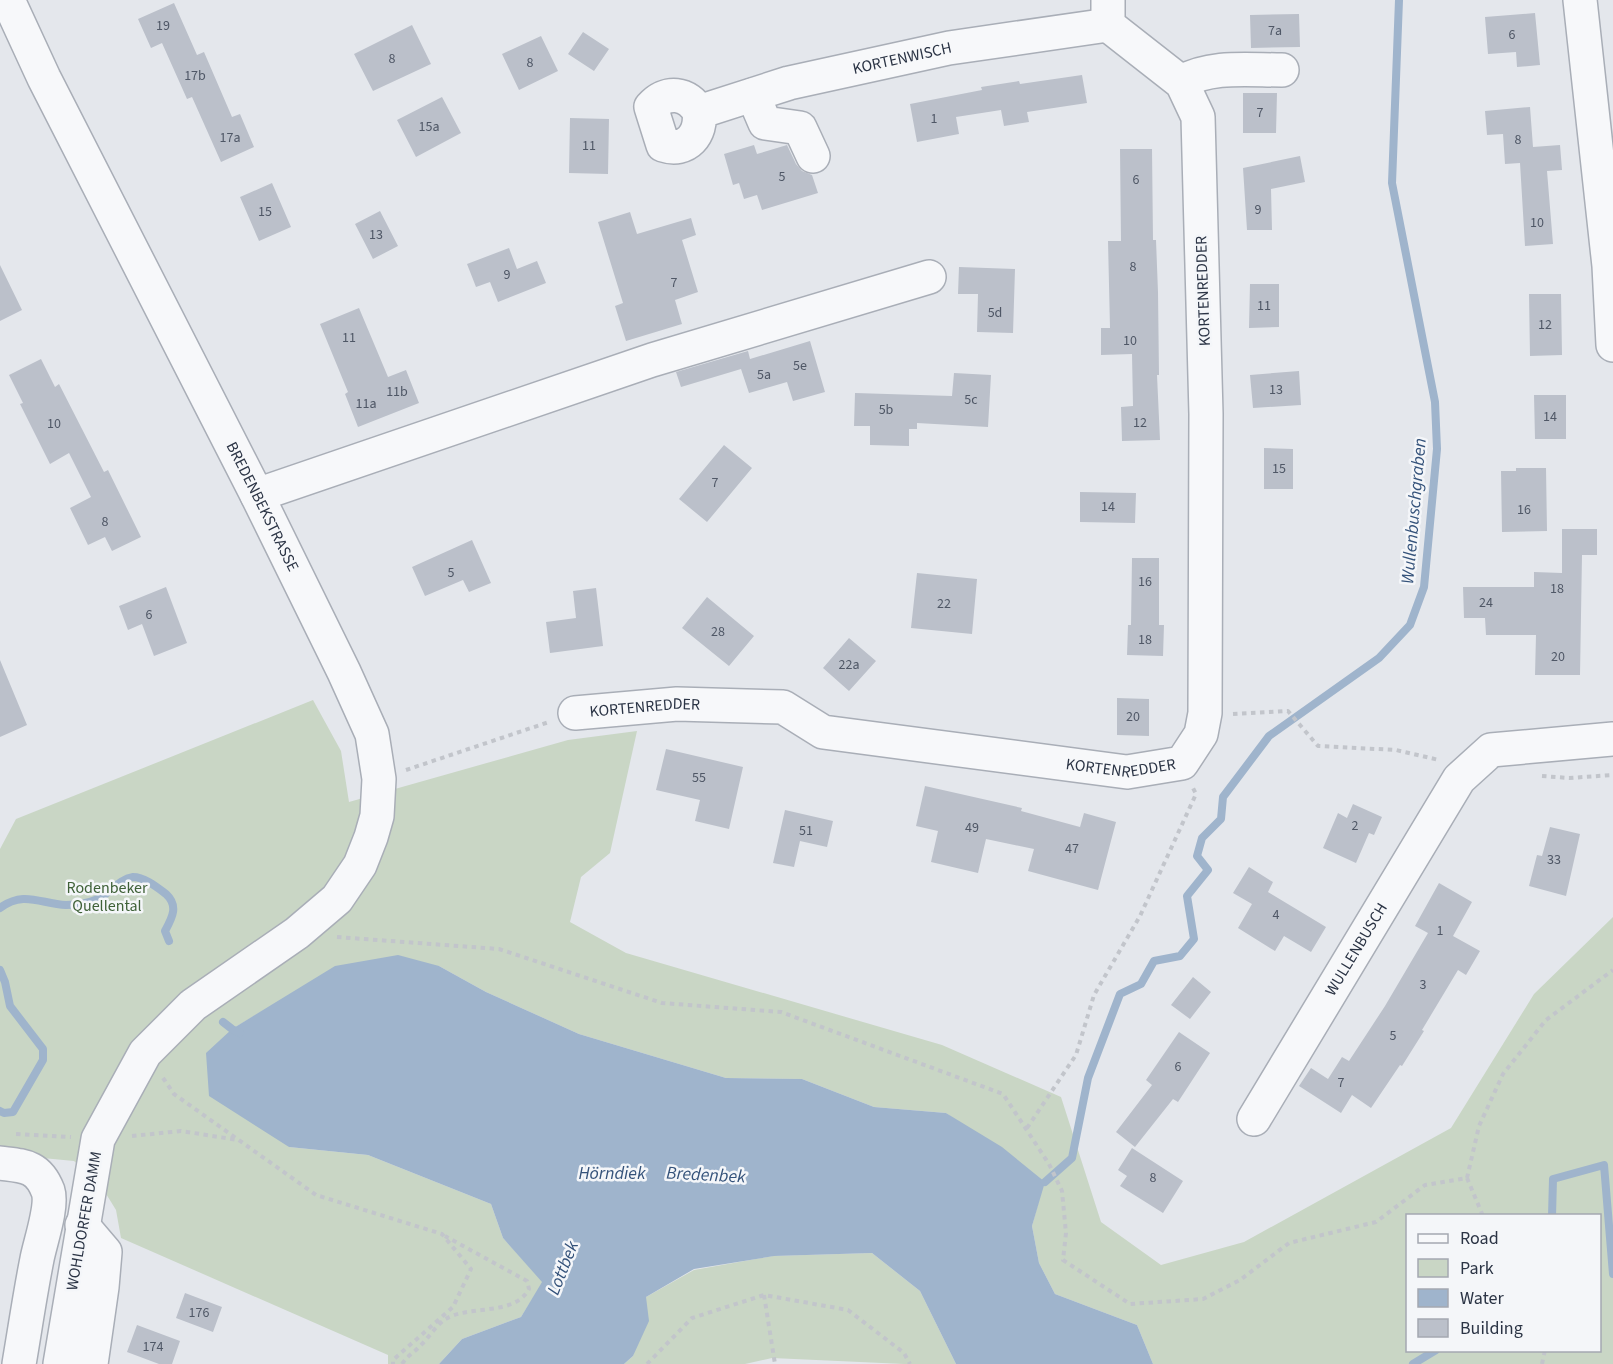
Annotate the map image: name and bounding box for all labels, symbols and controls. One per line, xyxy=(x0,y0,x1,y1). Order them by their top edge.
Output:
house number: 19 xyxy=(156,16,170,36)
house number: 7a xyxy=(1268,21,1282,41)
house number: 6 xyxy=(1509,25,1516,45)
street label: KORTENWISCH xyxy=(851,37,954,80)
house number: 8 xyxy=(389,49,396,69)
house number: 8 xyxy=(527,53,534,73)
house number: 17b xyxy=(184,66,206,86)
house number: 7 xyxy=(1257,103,1264,123)
house number: 1 xyxy=(931,109,938,129)
house number: 15a xyxy=(419,117,439,137)
house number: 17a xyxy=(220,128,240,148)
house number: 8 xyxy=(1515,130,1522,150)
house number: 11 xyxy=(582,136,596,156)
house number: 5 xyxy=(779,167,786,187)
house number: 6 xyxy=(1133,170,1140,190)
house number: 9 xyxy=(1255,200,1262,220)
house number: 15 xyxy=(258,202,272,222)
house number: 10 xyxy=(1530,213,1544,233)
house number: 13 xyxy=(369,225,383,245)
street label: KORTENREDDER xyxy=(1190,235,1216,347)
house number: 8 xyxy=(1130,257,1137,277)
house number: 9 xyxy=(504,265,511,285)
house number: 7 xyxy=(671,273,678,293)
house number: 11 xyxy=(1257,296,1271,316)
house number: 5d xyxy=(988,303,1002,323)
house number: 12 xyxy=(1538,315,1552,335)
house number: 11 xyxy=(342,328,356,348)
house number: 10 xyxy=(1123,331,1137,351)
house number: 5e xyxy=(793,356,807,376)
house number: 5a xyxy=(757,365,771,385)
house number: 13 xyxy=(1269,380,1283,400)
house number: 11b xyxy=(386,382,408,402)
house number: 5c xyxy=(964,390,978,410)
house number: 11a xyxy=(356,394,376,414)
house number: 5b xyxy=(879,400,894,420)
house number: 14 xyxy=(1543,407,1557,427)
house number: 12 xyxy=(1133,413,1147,433)
house number: 10 xyxy=(47,414,61,434)
water label: Wullenbuschgraben xyxy=(1395,437,1433,585)
street label: BREDENBEKSTRASSE xyxy=(221,438,304,575)
house number: 15 xyxy=(1272,459,1286,479)
house number: 7 xyxy=(712,473,719,493)
house number: 14 xyxy=(1101,497,1115,517)
house number: 16 xyxy=(1517,500,1531,520)
house number: 8 xyxy=(102,512,109,532)
house number: 5 xyxy=(448,563,455,583)
house number: 16 xyxy=(1138,572,1152,592)
house number: 18 xyxy=(1550,579,1564,599)
house number: 24 xyxy=(1479,593,1493,613)
house number: 22 xyxy=(937,594,951,614)
house number: 6 xyxy=(146,605,153,625)
house number: 28 xyxy=(711,622,725,642)
house number: 18 xyxy=(1138,630,1152,650)
house number: 20 xyxy=(1551,647,1565,667)
house number: 22a xyxy=(839,655,859,675)
street label: KORTENREDDER xyxy=(589,693,700,723)
house number: 20 xyxy=(1126,707,1140,727)
street label: KORTENREDDER xyxy=(1065,753,1177,783)
house number: 55 xyxy=(692,768,706,788)
house number: 2 xyxy=(1352,816,1359,836)
house number: 49 xyxy=(965,818,979,838)
house number: 51 xyxy=(799,821,813,841)
house number: 47 xyxy=(1065,839,1079,859)
house number: 33 xyxy=(1547,850,1561,870)
park label: Rodenbeker Quellental xyxy=(66,877,148,917)
street label: WULLENBUSCH xyxy=(1320,899,1393,1000)
house number: 4 xyxy=(1273,905,1280,925)
house number: 1 xyxy=(1437,921,1444,941)
house number: 3 xyxy=(1420,975,1427,995)
house number: 5 xyxy=(1390,1026,1397,1046)
house number: 6 xyxy=(1175,1057,1182,1077)
house number: 7 xyxy=(1338,1073,1345,1093)
street label: WOHLDORFER DAMM xyxy=(61,1150,107,1292)
water label: Bredenbek xyxy=(666,1160,747,1190)
water label: Hörndiek xyxy=(578,1161,646,1186)
house number: 8 xyxy=(1150,1168,1157,1188)
legend xyxy=(1406,1214,1601,1352)
text: Road xyxy=(1460,1226,1499,1251)
water label: Lottbek xyxy=(541,1237,585,1299)
text: Park xyxy=(1460,1256,1494,1281)
text: Water xyxy=(1460,1286,1504,1311)
house number: 176 xyxy=(189,1303,209,1323)
text: Building xyxy=(1460,1316,1523,1341)
house number: 174 xyxy=(143,1337,163,1357)

